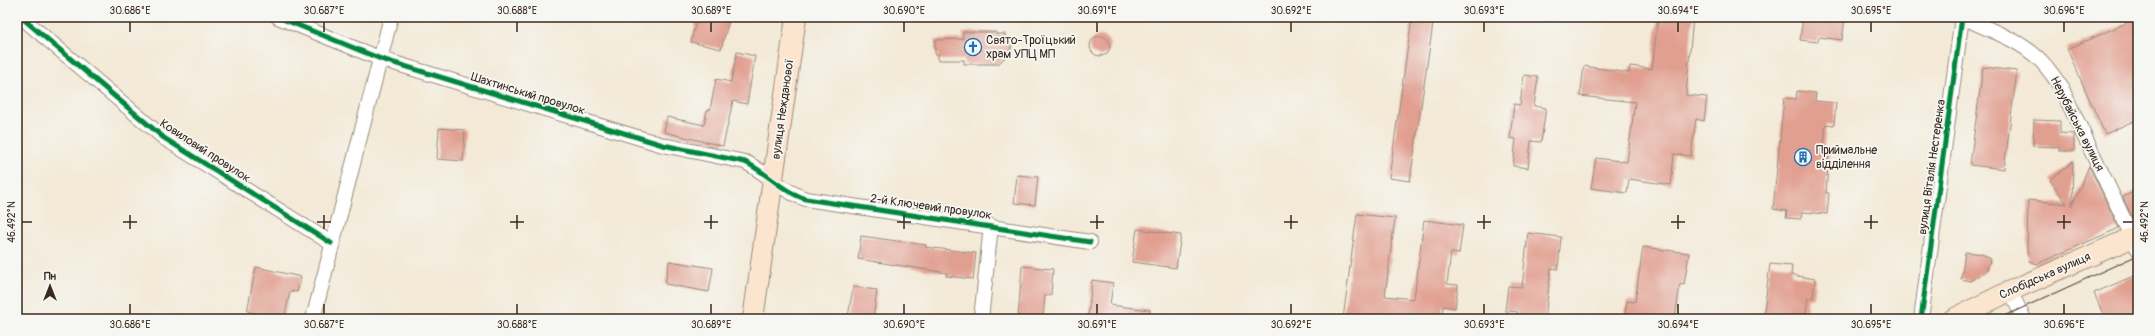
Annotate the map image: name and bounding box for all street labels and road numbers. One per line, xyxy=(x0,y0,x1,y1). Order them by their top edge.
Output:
street label: вулиця Нежданової xyxy=(769,58,797,160)
street label: Шахтинський провулок xyxy=(469,70,587,118)
street label: Нерубайська вулиця xyxy=(2047,74,2108,174)
street label: вулиця Віталія Нестеренка xyxy=(1915,98,1949,236)
street label: Ковиловий провулок xyxy=(157,116,253,186)
street label: 2-й Ключевий провулок xyxy=(869,191,993,223)
street label: Слобідська вулиця xyxy=(1997,249,2093,303)

